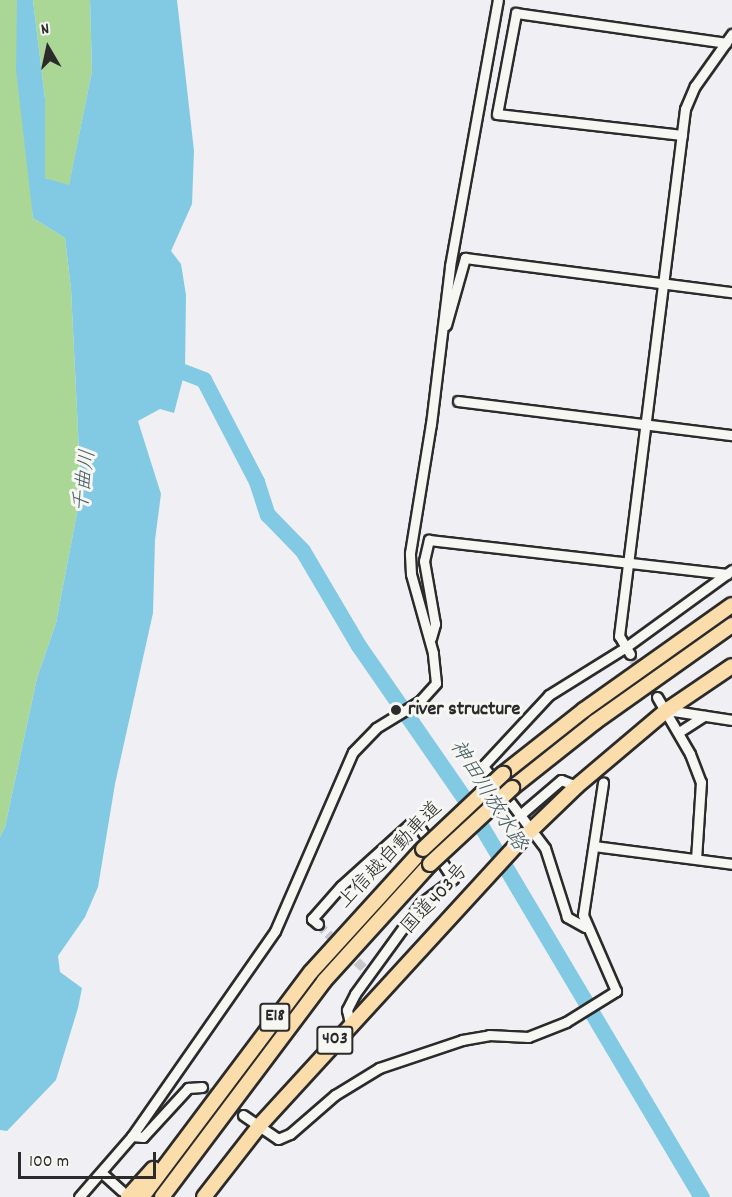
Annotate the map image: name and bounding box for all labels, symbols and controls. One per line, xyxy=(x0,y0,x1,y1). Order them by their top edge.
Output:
north arrow xyxy=(18,18,78,78)
text: N xyxy=(39,18,51,42)
water label: 千曲川 xyxy=(70,448,102,514)
place label: river structure xyxy=(408,698,520,722)
marker: river structure xyxy=(389,703,403,717)
water label: 神田川放水路 xyxy=(443,736,531,856)
street label: 上信越自動車道 xyxy=(334,797,448,915)
street label: 国道403号 xyxy=(397,860,475,940)
road number: E18 xyxy=(258,1002,292,1032)
road number: 403 xyxy=(316,1025,354,1055)
scale bar xyxy=(21,1140,159,1178)
text: 100 m xyxy=(29,1150,69,1175)

